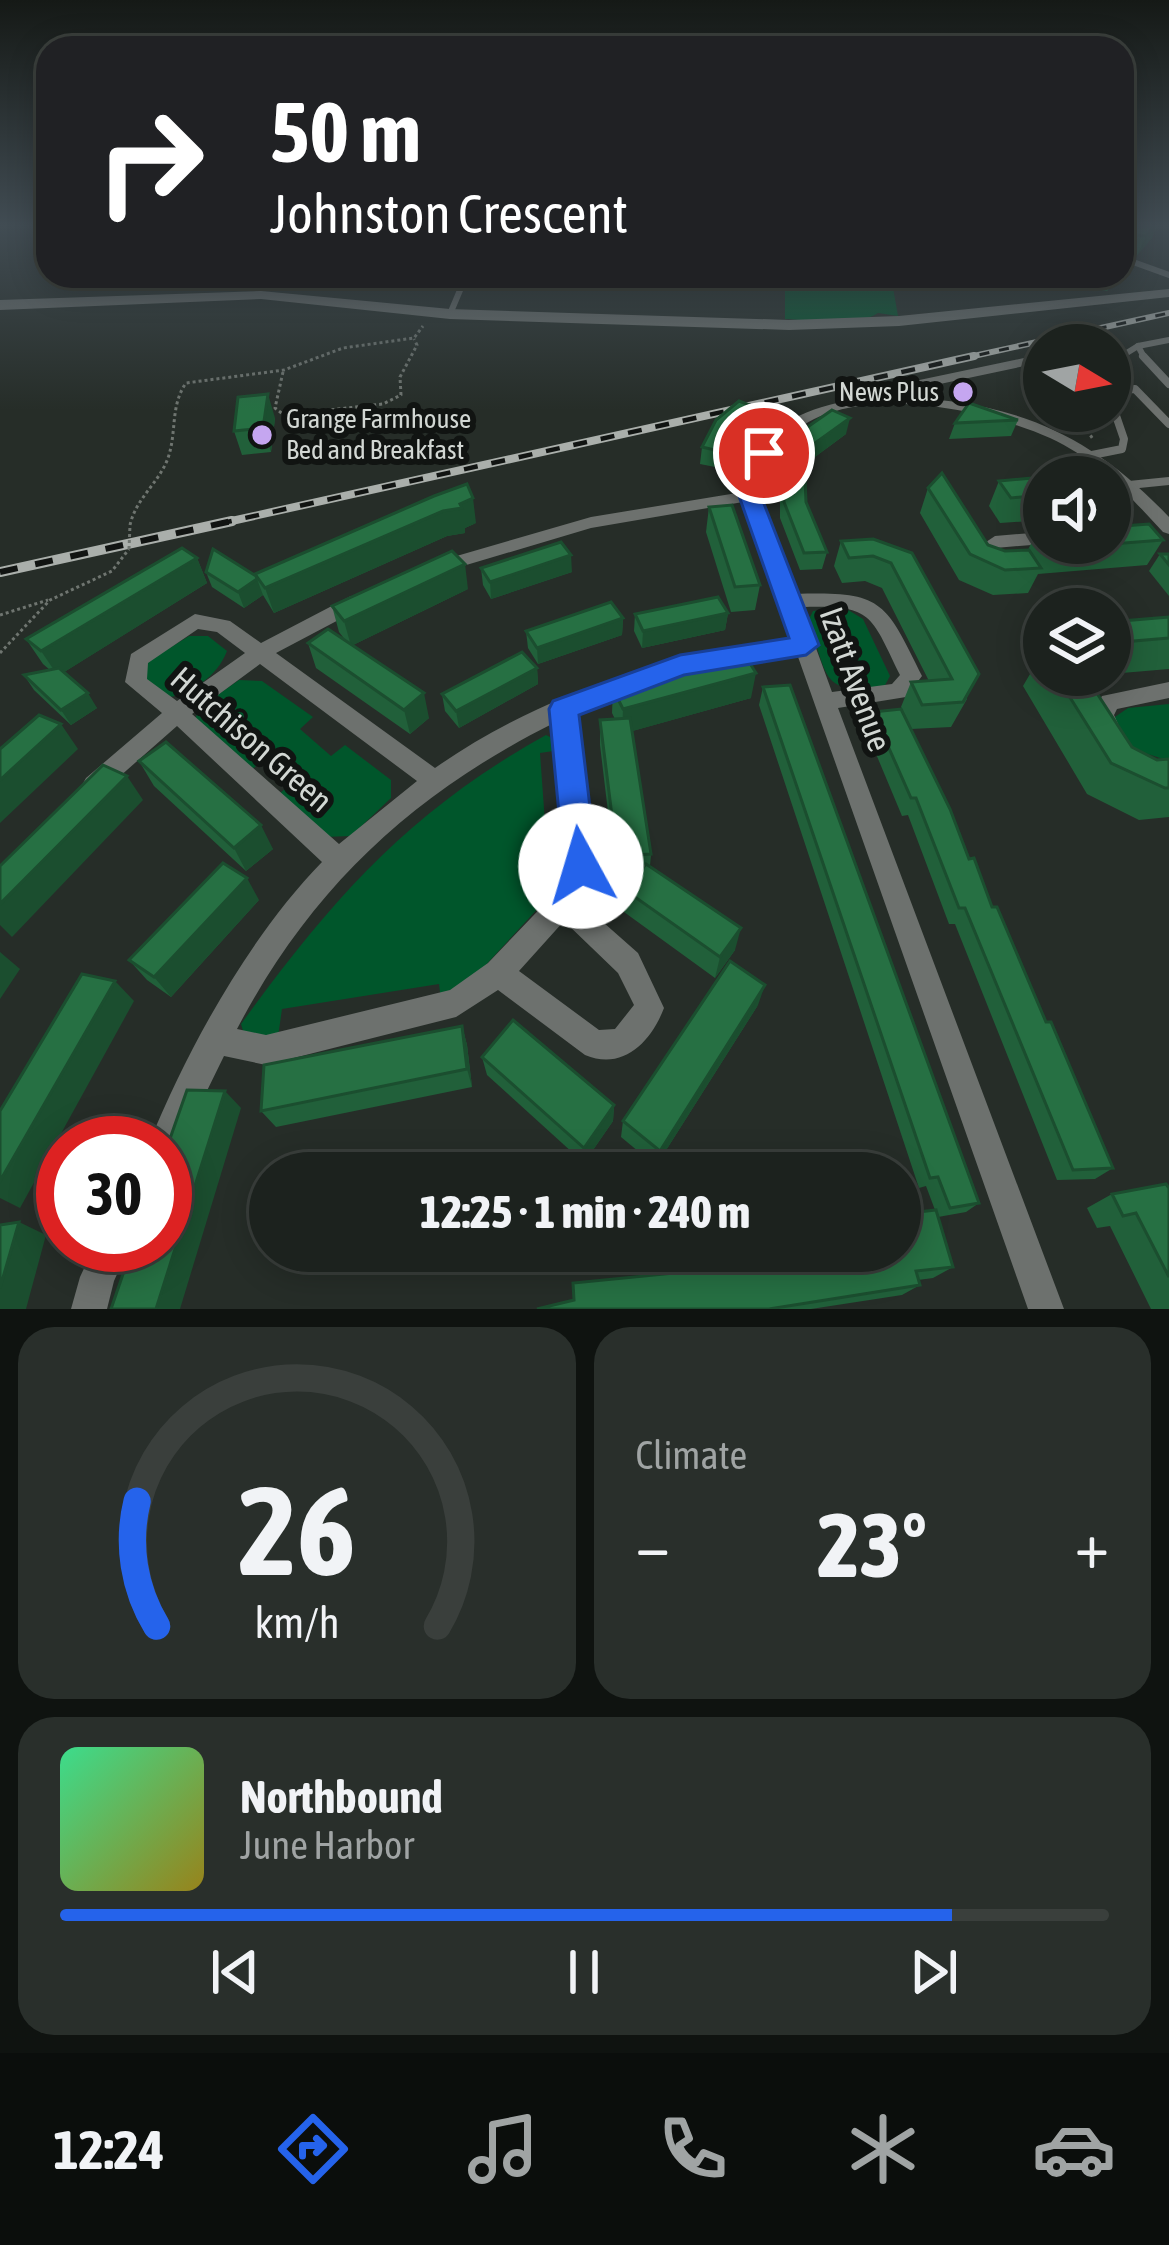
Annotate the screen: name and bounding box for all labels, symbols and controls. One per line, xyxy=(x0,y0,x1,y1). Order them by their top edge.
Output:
icon: right xyxy=(72,84,228,240)
text: 50 m xyxy=(270,84,421,180)
text: Johnston Crescent xyxy=(270,183,628,244)
north arrow xyxy=(1023,324,1131,432)
map controls xyxy=(1023,324,1131,696)
place label: News Plus xyxy=(839,376,939,407)
marker: News Plus xyxy=(950,379,976,405)
pin xyxy=(713,402,815,504)
place label: Grange Farmhouse Bed and Breakfast xyxy=(286,403,471,465)
icon: arrive xyxy=(731,420,797,486)
marker: Grange Farmhouse Bed and Breakfast xyxy=(249,422,275,448)
button: sound xyxy=(1023,456,1131,564)
button: layers xyxy=(1023,588,1131,696)
street label: Izatt Avenue xyxy=(812,602,900,756)
street label: Hutchison Green xyxy=(164,659,340,819)
position arrow xyxy=(518,803,644,929)
speed limit sign: 30 xyxy=(36,1116,192,1272)
text: 12:25 · 1 min · 240 m xyxy=(420,1186,750,1238)
text: Climate xyxy=(636,1433,747,1477)
text: 26 xyxy=(238,1458,355,1601)
text: 23° xyxy=(818,1493,927,1596)
text: − xyxy=(636,1506,670,1582)
text: + xyxy=(1075,1506,1109,1582)
text: km/h xyxy=(254,1598,339,1647)
text: Northbound xyxy=(240,1771,443,1823)
text: June Harbor xyxy=(240,1823,414,1867)
icon: previous xyxy=(202,1939,268,2005)
icon: pause xyxy=(551,1939,617,2005)
icon: next xyxy=(901,1939,967,2005)
icon: directions xyxy=(271,2107,355,2191)
icon: music xyxy=(461,2107,545,2191)
icon: phone xyxy=(651,2107,735,2191)
icon: climate xyxy=(841,2107,925,2191)
icon: car xyxy=(1032,2107,1116,2191)
text: 12:24 xyxy=(53,2119,164,2180)

